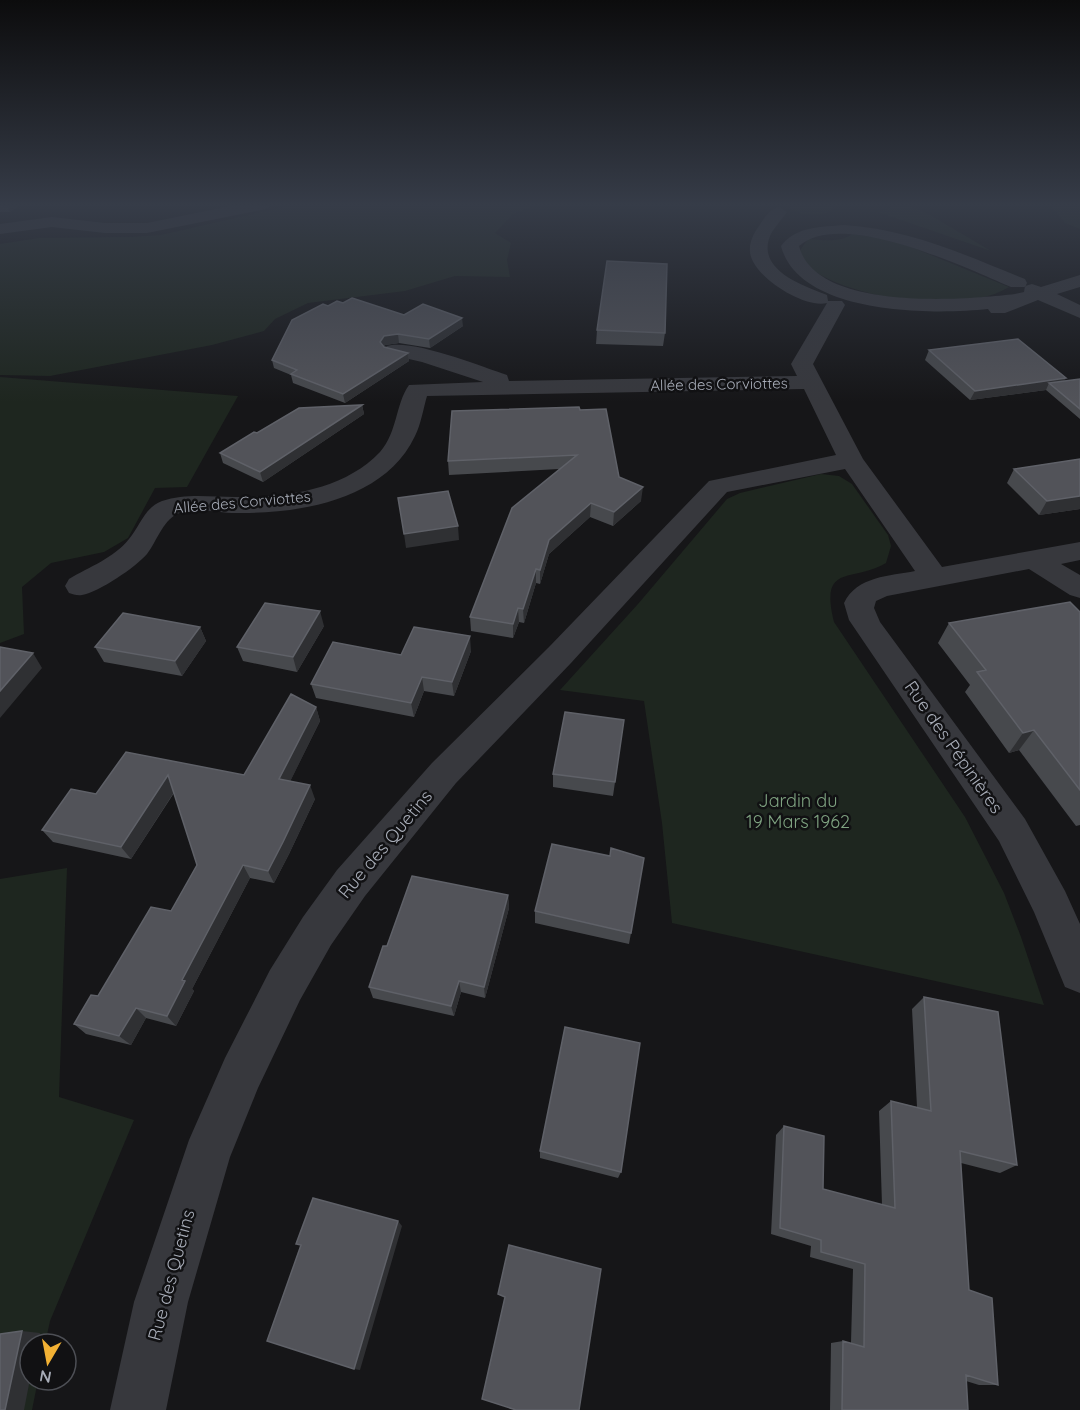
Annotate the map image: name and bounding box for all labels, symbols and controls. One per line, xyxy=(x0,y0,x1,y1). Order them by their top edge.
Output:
street label: Allée des Corviottes xyxy=(650,373,788,395)
street label: Allée des Corviottes xyxy=(173,487,311,517)
street label: Rue des Pépinières xyxy=(900,676,1008,818)
street label: Rue des Quetins xyxy=(333,785,437,903)
park label: Jardin du 19 Mars 1962 xyxy=(746,789,850,833)
street label: Rue des Quetins xyxy=(142,1207,200,1343)
north arrow xyxy=(18,1332,78,1392)
text: N xyxy=(38,1366,53,1388)

